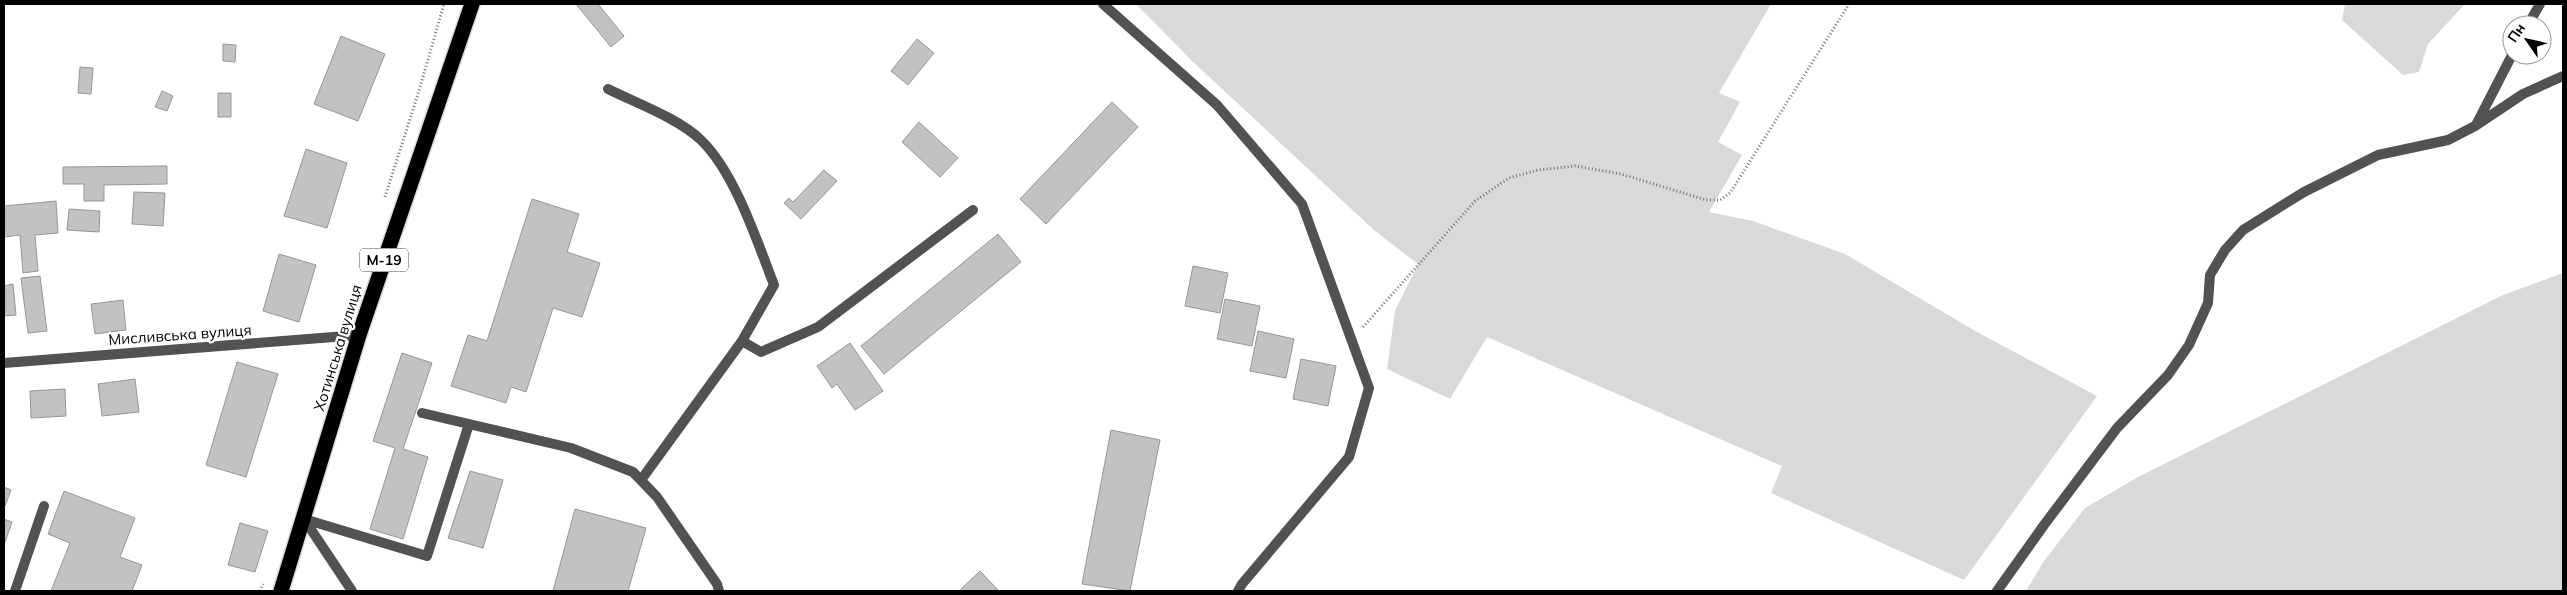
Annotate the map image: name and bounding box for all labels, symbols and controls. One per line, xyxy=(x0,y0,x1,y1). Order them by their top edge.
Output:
north arrow xyxy=(2502,15,2552,65)
text: Пн xyxy=(2503,20,2529,46)
road number: М-19 xyxy=(360,248,408,272)
street label: Хотинська вулиця xyxy=(309,282,366,413)
street label: Мисливська вулиця xyxy=(108,320,252,349)

